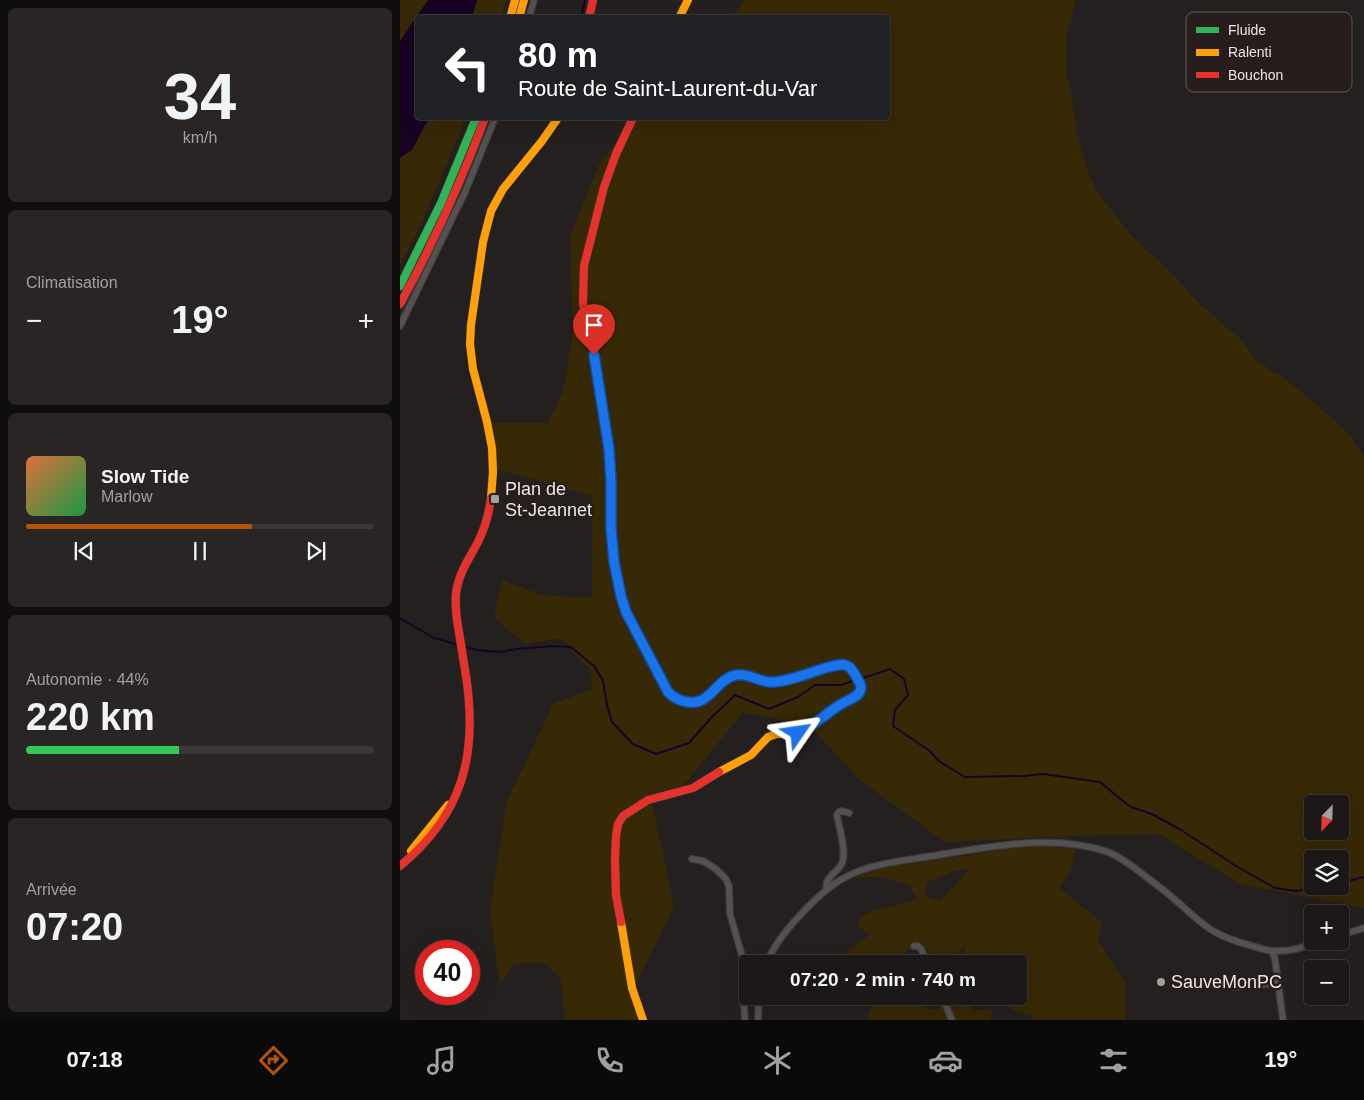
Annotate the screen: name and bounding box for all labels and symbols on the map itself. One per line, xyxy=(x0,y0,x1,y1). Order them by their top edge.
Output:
legend xyxy=(1186,12,1352,92)
text: Fluide xyxy=(1228,22,1266,38)
text: Ralenti xyxy=(1228,44,1272,60)
text: Bouchon xyxy=(1228,67,1283,83)
pin xyxy=(573,304,615,355)
place label: Plan de St-Jeannet xyxy=(505,479,592,520)
marker: Plan de St-Jeannet xyxy=(489,493,501,505)
position arrow xyxy=(771,706,823,758)
north arrow xyxy=(1304,795,1349,840)
speed limit sign: 40 xyxy=(415,940,480,1005)
place label: SauveMonPC xyxy=(1171,972,1282,992)
marker: SauveMonPC xyxy=(1155,976,1167,988)

